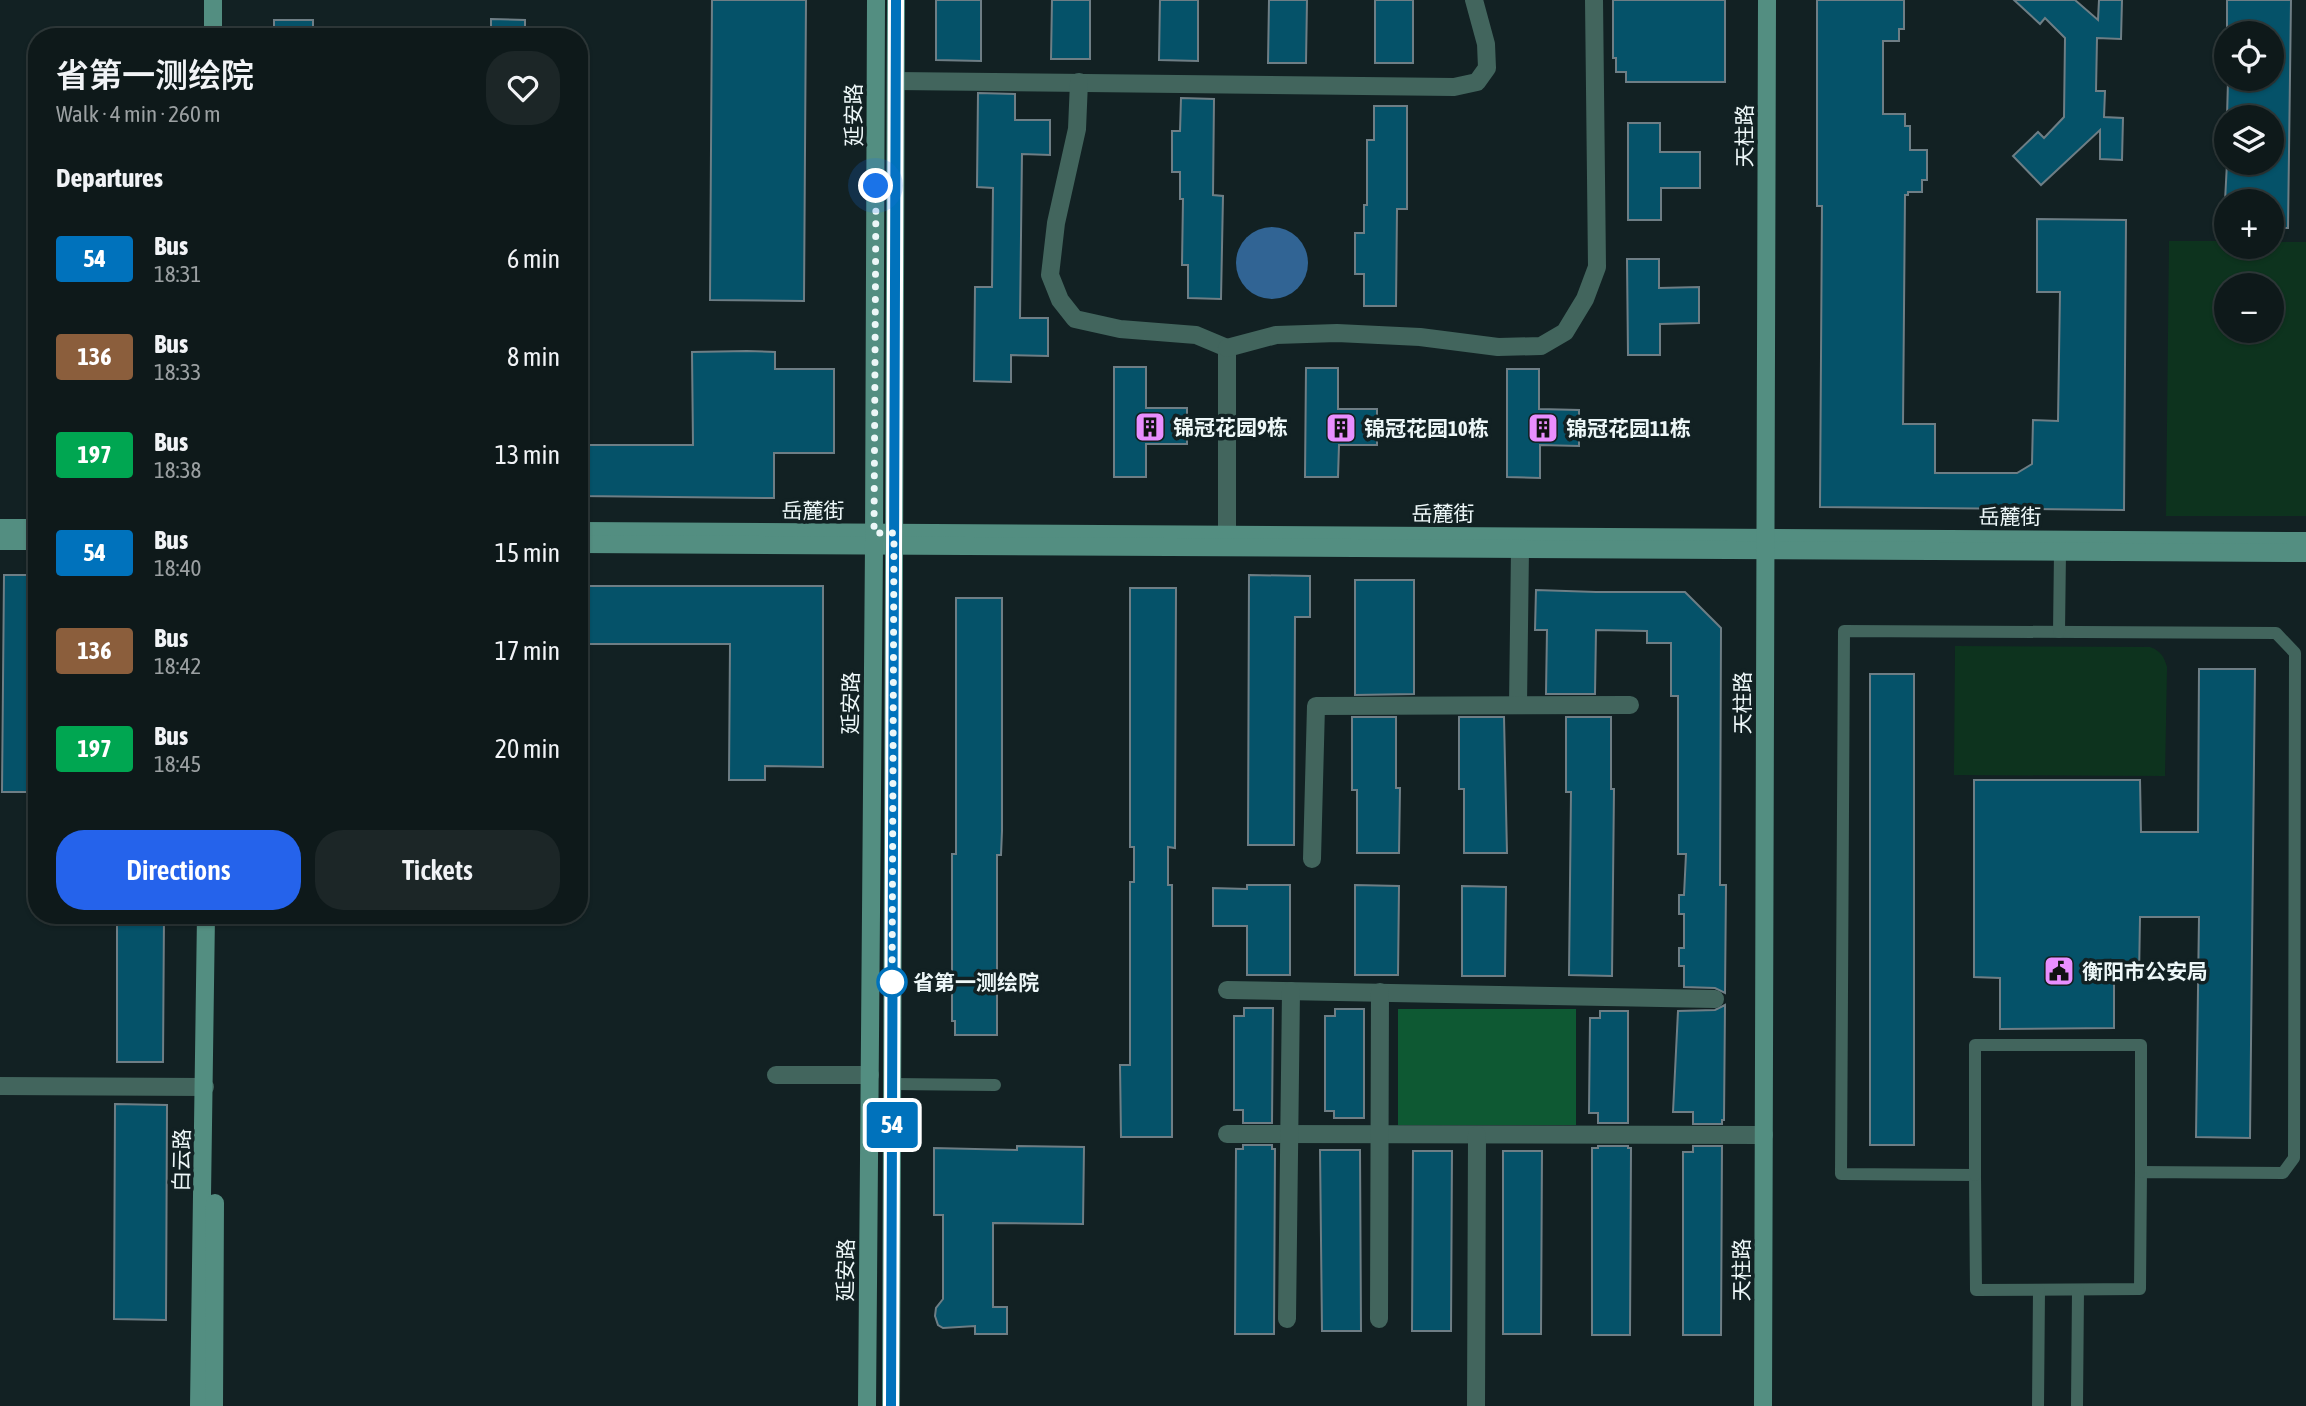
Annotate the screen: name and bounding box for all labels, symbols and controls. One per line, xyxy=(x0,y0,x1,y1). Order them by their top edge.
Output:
map controls xyxy=(2214,21,2284,343)
button: locate xyxy=(2214,21,2284,91)
button: heart xyxy=(486,51,560,125)
text: 省第一测绘院 xyxy=(56,56,254,94)
street label: 延安路 xyxy=(841,84,865,147)
text: Walk · 4 min · 260 m xyxy=(56,101,220,127)
street label: 天柱路 xyxy=(1732,105,1756,168)
button: layers xyxy=(2214,105,2284,175)
text: Departures xyxy=(56,163,163,193)
your location xyxy=(858,168,893,203)
button: + xyxy=(2214,189,2284,259)
text: Bus xyxy=(154,231,188,261)
text: 6 min xyxy=(507,244,560,274)
text: 54 xyxy=(83,245,106,272)
text: 18:31 xyxy=(154,261,201,287)
button: − xyxy=(2214,273,2284,343)
text: Bus xyxy=(154,329,188,359)
text: 8 min xyxy=(507,342,560,372)
text: 136 xyxy=(78,343,111,370)
text: 18:33 xyxy=(154,359,201,385)
building icon: 锦冠花园9栋 xyxy=(1133,410,1167,444)
building icon: 锦冠花园10栋 xyxy=(1324,411,1358,445)
building icon: 锦冠花园11栋 xyxy=(1526,411,1560,445)
place label: 锦冠花园9栋 xyxy=(1173,415,1288,439)
place label: 锦冠花园10栋 xyxy=(1364,416,1489,440)
place label: 锦冠花园11栋 xyxy=(1566,416,1691,440)
text: Bus xyxy=(154,427,188,457)
text: 13 min xyxy=(495,440,560,470)
text: 197 xyxy=(78,441,111,468)
text: 18:38 xyxy=(154,457,201,483)
street label: 岳麓街 xyxy=(782,498,845,522)
street label: 岳麓街 xyxy=(1412,501,1475,525)
street label: 岳麓街 xyxy=(1979,504,2042,528)
text: Bus xyxy=(154,525,188,555)
text: 15 min xyxy=(495,538,560,568)
text: 54 xyxy=(83,539,106,566)
text: 18:40 xyxy=(154,555,201,581)
text: Bus xyxy=(154,623,188,653)
text: 17 min xyxy=(495,636,560,666)
text: 136 xyxy=(78,637,111,664)
text: 18:42 xyxy=(154,653,201,679)
street label: 延安路 xyxy=(837,671,863,735)
street label: 天柱路 xyxy=(1730,672,1754,735)
text: Bus xyxy=(154,721,188,751)
text: 20 min xyxy=(495,734,560,764)
text: 197 xyxy=(78,735,111,762)
text: 18:45 xyxy=(154,751,201,777)
button: Directions xyxy=(56,830,301,910)
button: Tickets xyxy=(315,830,560,910)
public building icon: 衡阳市公安局 xyxy=(2042,954,2076,988)
place label: 衡阳市公安局 xyxy=(2082,959,2208,983)
marker: 省第一测绘院 xyxy=(877,967,907,997)
place label: 省第一测绘院 xyxy=(913,970,1039,994)
line badge: 54 xyxy=(860,1102,924,1148)
text: 54 xyxy=(881,1111,903,1138)
street label: 白云路 xyxy=(168,1128,194,1192)
street label: 延安路 xyxy=(832,1238,858,1302)
street label: 天柱路 xyxy=(1729,1239,1753,1302)

